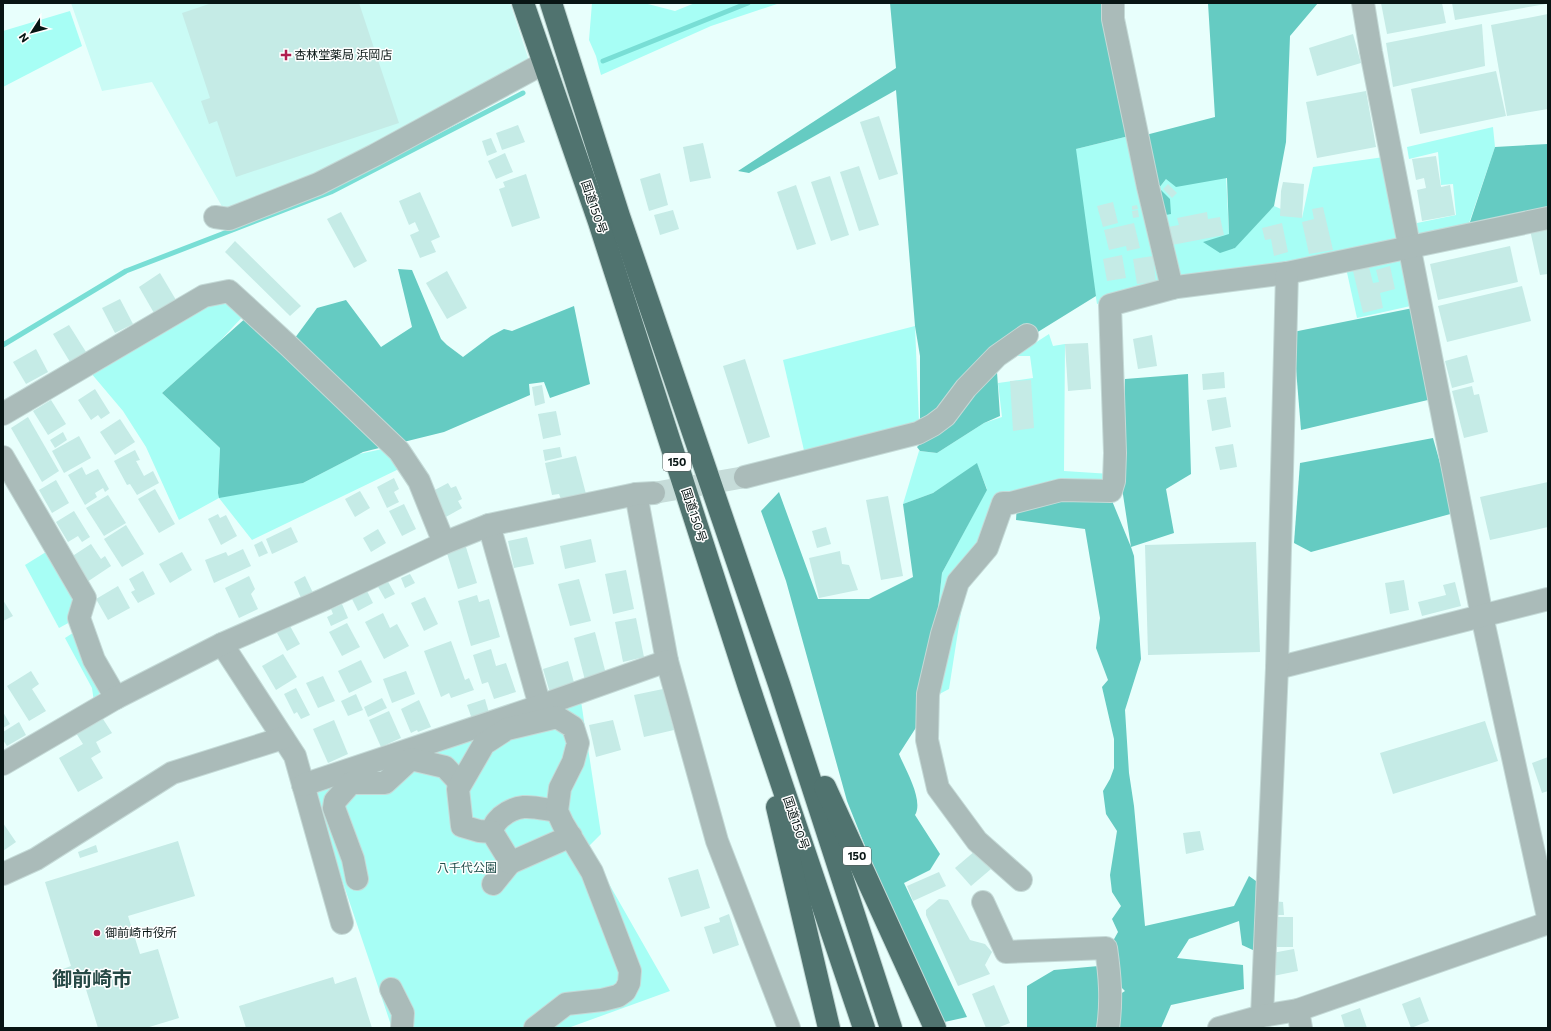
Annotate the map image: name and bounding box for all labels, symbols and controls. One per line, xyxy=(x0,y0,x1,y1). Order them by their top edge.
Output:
north arrow xyxy=(12,12,52,52)
text: N xyxy=(16,31,31,45)
place label: 杏林堂薬局 浜岡店 xyxy=(294,47,392,61)
marker: 杏林堂薬局 浜岡店 xyxy=(281,50,291,60)
street label: 国道150号 xyxy=(579,178,611,235)
road number: 150 xyxy=(663,453,691,471)
street label: 国道150号 xyxy=(680,486,710,543)
street label: 国道150号 xyxy=(781,794,813,851)
road number: 150 xyxy=(843,847,871,865)
park label: 八千代公園 xyxy=(437,860,497,874)
place label: 御前崎市役所 xyxy=(105,925,177,939)
marker: 御前崎市役所 xyxy=(92,928,102,938)
district label: 御前崎市 xyxy=(52,966,132,990)

